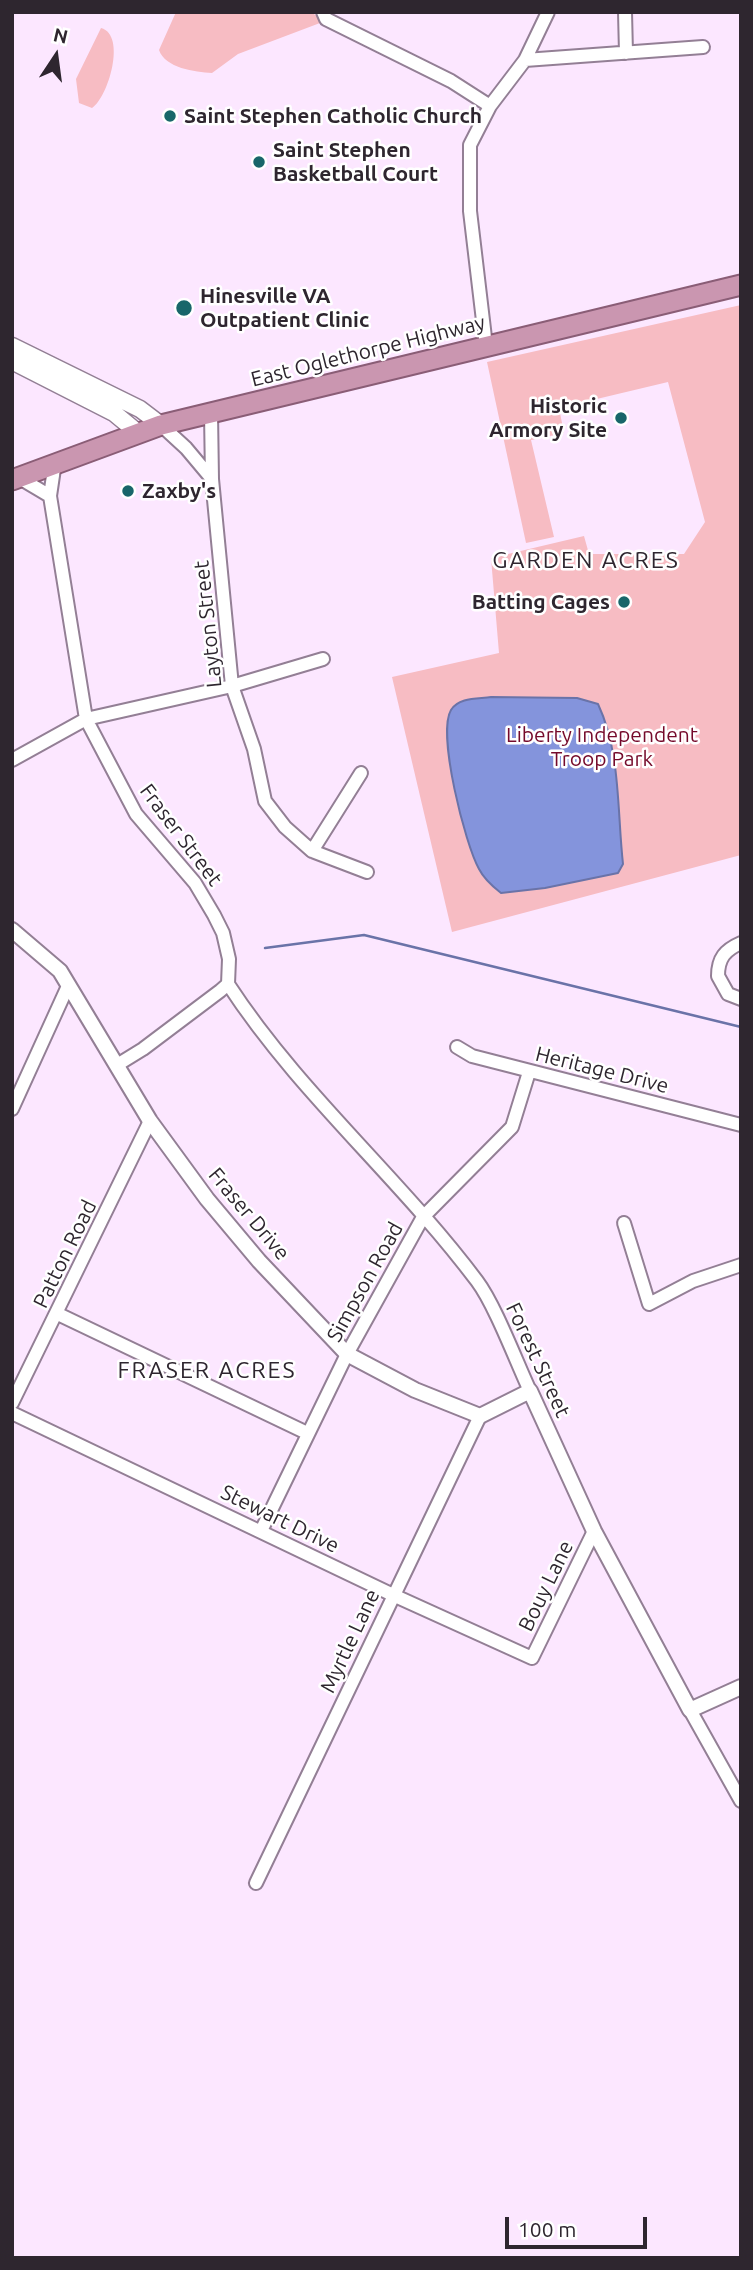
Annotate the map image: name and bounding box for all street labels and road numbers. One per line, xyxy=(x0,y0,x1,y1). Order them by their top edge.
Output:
street label: East Oglethorpe Highway xyxy=(248,310,488,392)
street label: Layton Street xyxy=(189,559,227,689)
street label: Fraser Street xyxy=(134,779,228,891)
street label: Heritage Drive xyxy=(533,1041,671,1099)
street label: Fraser Drive xyxy=(203,1163,295,1265)
street label: Patton Road xyxy=(28,1196,102,1312)
street label: Simpson Road xyxy=(322,1218,408,1346)
street label: Forest Street xyxy=(500,1299,576,1421)
street label: Stewart Drive xyxy=(217,1480,343,1558)
street label: Bouy Lane xyxy=(513,1537,579,1635)
street label: Myrtle Lane xyxy=(315,1585,385,1697)

